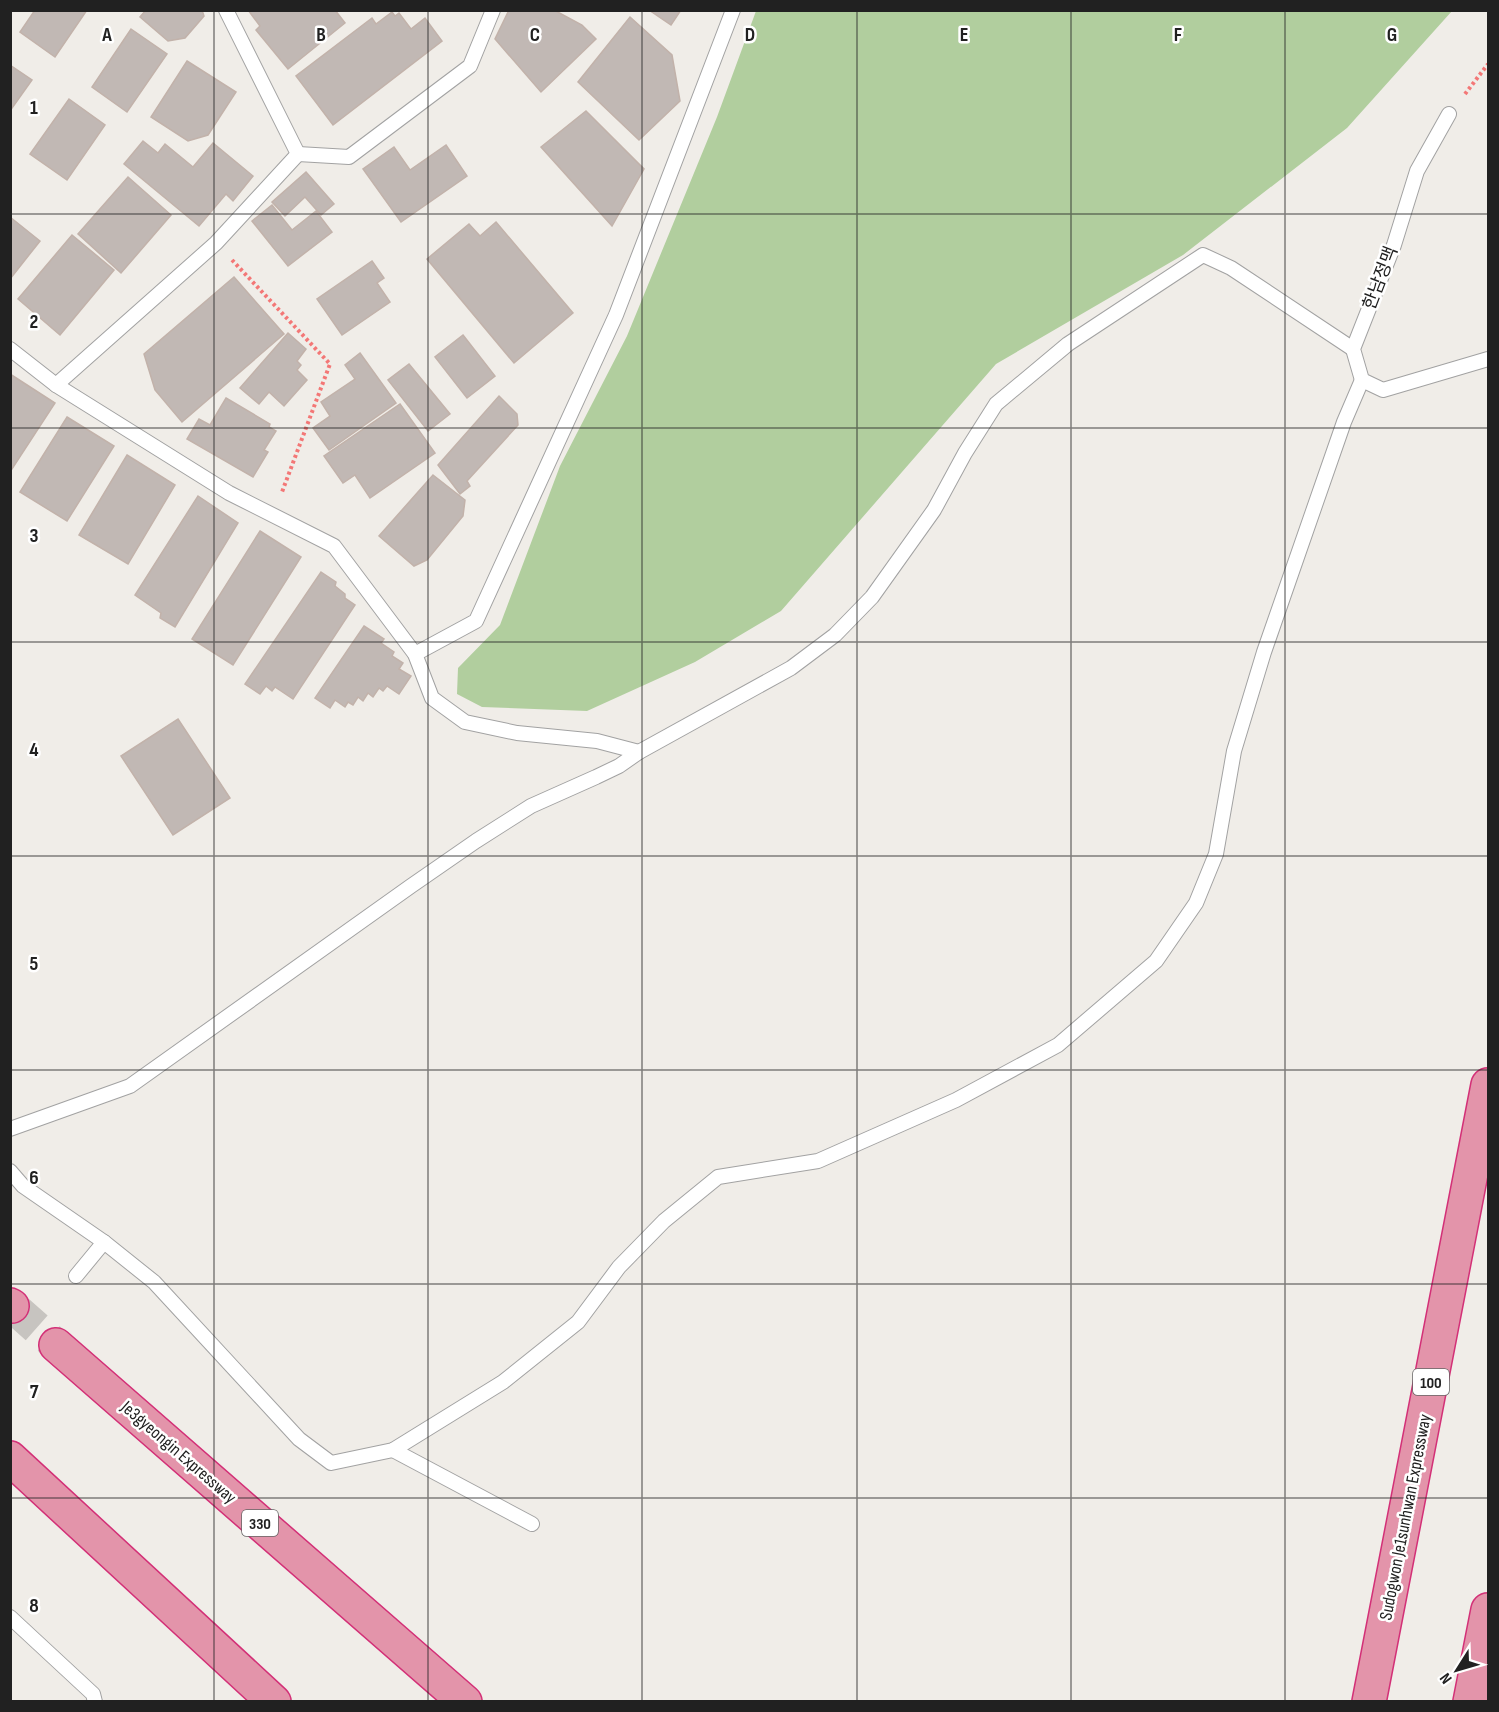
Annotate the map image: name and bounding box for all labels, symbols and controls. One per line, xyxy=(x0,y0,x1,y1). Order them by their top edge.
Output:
text: A xyxy=(101,23,112,47)
text: B xyxy=(316,23,326,47)
text: C xyxy=(530,23,540,47)
text: D xyxy=(745,23,755,47)
text: E xyxy=(960,23,968,47)
text: F xyxy=(1174,23,1182,47)
text: G xyxy=(1387,23,1397,47)
text: 1 xyxy=(30,96,38,120)
street label: 한남정맥 xyxy=(1359,243,1402,313)
text: 2 xyxy=(30,310,38,334)
text: 3 xyxy=(30,524,39,548)
text: 4 xyxy=(29,738,39,762)
text: 5 xyxy=(30,952,39,976)
text: 6 xyxy=(29,1166,39,1190)
road number: 100 xyxy=(1413,1369,1449,1395)
text: 7 xyxy=(30,1380,39,1404)
street label: Je3gyeongin Expressway xyxy=(116,1396,241,1508)
street label: Sudogwon Je1sunhwan Expressway xyxy=(1375,1412,1436,1622)
road number: 330 xyxy=(242,1510,278,1536)
text: 8 xyxy=(29,1594,39,1618)
north arrow xyxy=(1427,1640,1487,1700)
text: N xyxy=(1436,1669,1456,1687)

